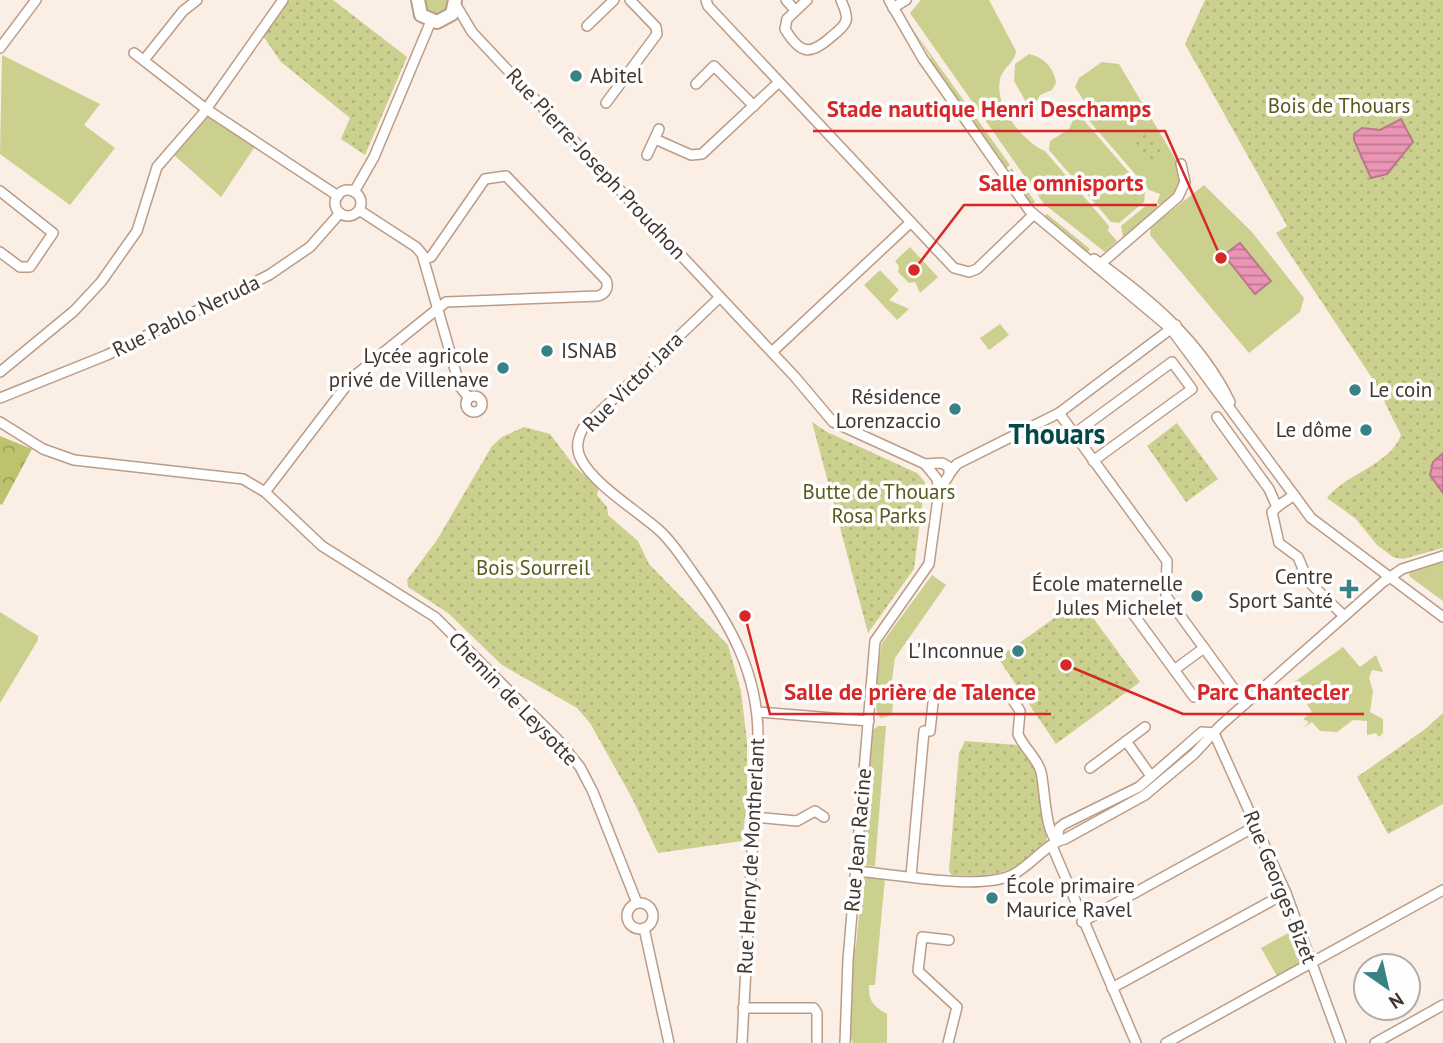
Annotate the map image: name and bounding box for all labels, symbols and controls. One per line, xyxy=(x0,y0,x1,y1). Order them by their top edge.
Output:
street label: Rue Pierre-Joseph Proudhon xyxy=(501,62,692,265)
place label: Abitel xyxy=(590,62,643,89)
marker: Abitel xyxy=(568,68,584,84)
callout: Stade nautique Henri Deschamps xyxy=(813,87,1165,131)
park label: Bois de Thouars xyxy=(1268,92,1410,119)
text: Stade nautique Henri Deschamps xyxy=(827,94,1151,123)
callout: Salle omnisports xyxy=(964,161,1157,205)
text: Salle omnisports xyxy=(978,168,1144,197)
street label: Rue Pablo Neruda xyxy=(108,268,264,363)
street label: Rue Victor Jara xyxy=(577,326,689,438)
place label: ISNAB xyxy=(561,337,617,364)
place label: Lycée agricole privé de Villenave xyxy=(329,342,489,393)
marker: ISNAB xyxy=(539,343,555,359)
marker: Lycée agricole privé de Villenave xyxy=(495,360,511,376)
place label: Le coin xyxy=(1369,376,1432,403)
marker: Le coin xyxy=(1347,382,1363,398)
place label: Résidence Lorenzaccio xyxy=(836,383,941,434)
marker: Résidence Lorenzaccio xyxy=(947,401,963,417)
district label: Thouars xyxy=(1009,415,1106,452)
place label: Le dôme xyxy=(1276,416,1352,443)
marker: Le dôme xyxy=(1358,422,1374,438)
park label: Butte de Thouars Rosa Parks xyxy=(803,478,955,529)
park label: Bois Sourreil xyxy=(476,554,590,581)
place label: Centre Sport Santé xyxy=(1228,563,1333,614)
place label: École maternelle Jules Michelet xyxy=(1032,570,1183,621)
marker: Centre Sport Santé xyxy=(1339,579,1359,599)
marker: École maternelle Jules Michelet xyxy=(1189,588,1205,604)
street label: Chemin de Leysotte xyxy=(443,626,584,771)
place label: L'Inconnue xyxy=(908,637,1004,664)
marker: L'Inconnue xyxy=(1010,643,1026,659)
callout: Salle de prière de Talence xyxy=(770,670,1051,714)
callout: Parc Chantecler xyxy=(1183,670,1364,714)
text: Salle de prière de Talence xyxy=(784,677,1036,706)
text: Parc Chantecler xyxy=(1197,677,1350,706)
street label: Rue Henry de Montherlant xyxy=(731,737,770,975)
street label: Rue Jean Racine xyxy=(838,767,877,913)
street label: Rue Georges Bizet xyxy=(1237,806,1323,967)
place label: École primaire Maurice Ravel xyxy=(1006,872,1135,923)
marker: École primaire Maurice Ravel xyxy=(984,890,1000,906)
north arrow xyxy=(1352,952,1422,1022)
text: N xyxy=(1385,988,1408,1015)

